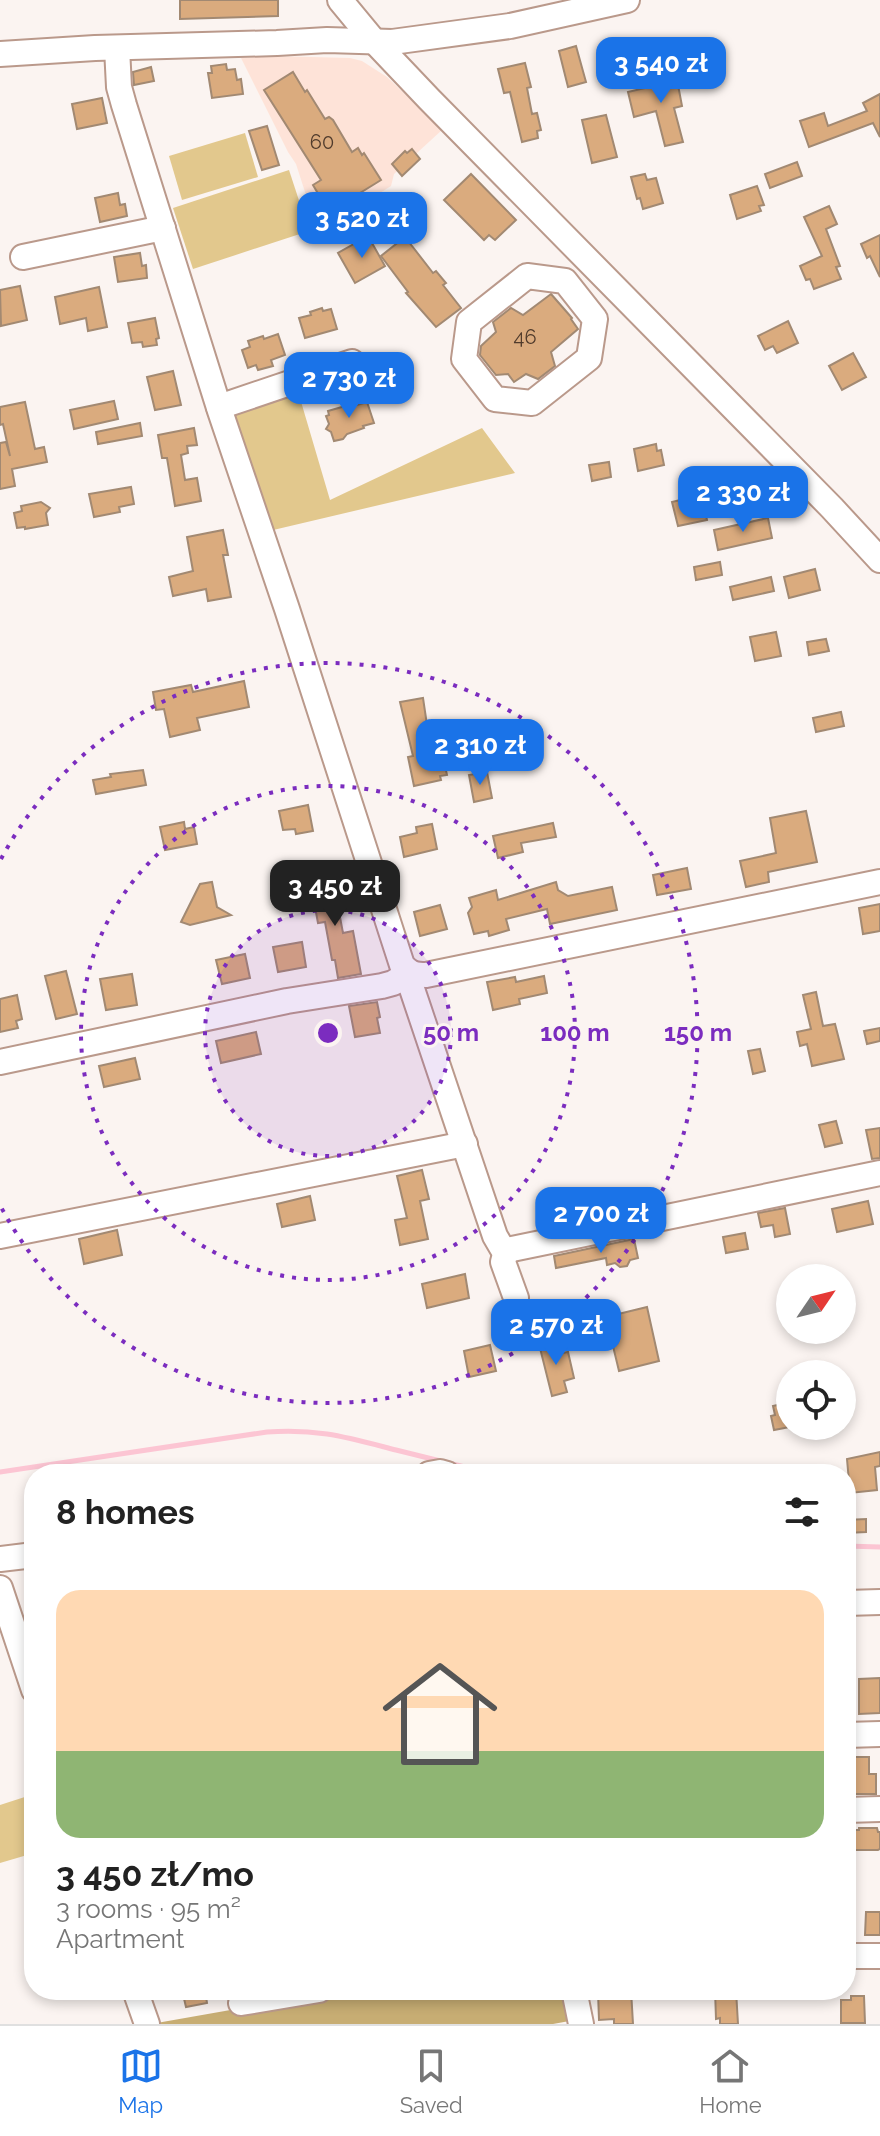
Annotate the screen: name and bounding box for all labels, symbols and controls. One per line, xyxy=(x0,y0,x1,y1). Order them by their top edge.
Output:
pin: 3 540 zł xyxy=(578,37,744,105)
text: 3 540 zł xyxy=(614,48,708,78)
house number: 60 xyxy=(310,130,334,154)
pin: 3 520 zł xyxy=(279,192,445,260)
text: 3 520 zł xyxy=(315,203,409,233)
house number: 46 xyxy=(514,325,536,349)
pin: 2 730 zł xyxy=(266,352,432,420)
text: 2 730 zł xyxy=(302,363,396,393)
pin: 2 330 zł xyxy=(660,466,826,534)
text: 2 330 zł xyxy=(696,477,790,507)
pin: 2 310 zł xyxy=(397,719,563,787)
text: 2 310 zł xyxy=(434,730,526,760)
pin: 3 450 zł xyxy=(252,860,418,928)
text: 3 450 zł xyxy=(288,871,382,901)
text: 50 m xyxy=(423,1018,479,1047)
text: 100 m xyxy=(540,1018,610,1047)
text: 150 m xyxy=(664,1018,732,1047)
centre of rings xyxy=(314,1019,342,1047)
pin: 2 700 zł xyxy=(518,1187,684,1255)
text: 2 700 zł xyxy=(553,1198,649,1228)
north arrow xyxy=(776,1264,856,1344)
map controls xyxy=(776,1264,856,1440)
pin: 2 570 zł xyxy=(473,1299,639,1367)
text: 2 570 zł xyxy=(509,1310,603,1340)
button: locate xyxy=(776,1360,856,1440)
icon: filters xyxy=(780,1490,824,1534)
text: 8 homes xyxy=(56,1492,195,1532)
icon: home xyxy=(368,1642,512,1786)
text: 3 450 zł/mo xyxy=(56,1854,254,1894)
text: 3 rooms · 95 m² xyxy=(56,1894,241,1924)
text: Apartment xyxy=(56,1924,185,1954)
tab: Map xyxy=(118,2044,163,2118)
tab: Saved xyxy=(400,2044,463,2118)
tab: Home xyxy=(699,2044,762,2118)

